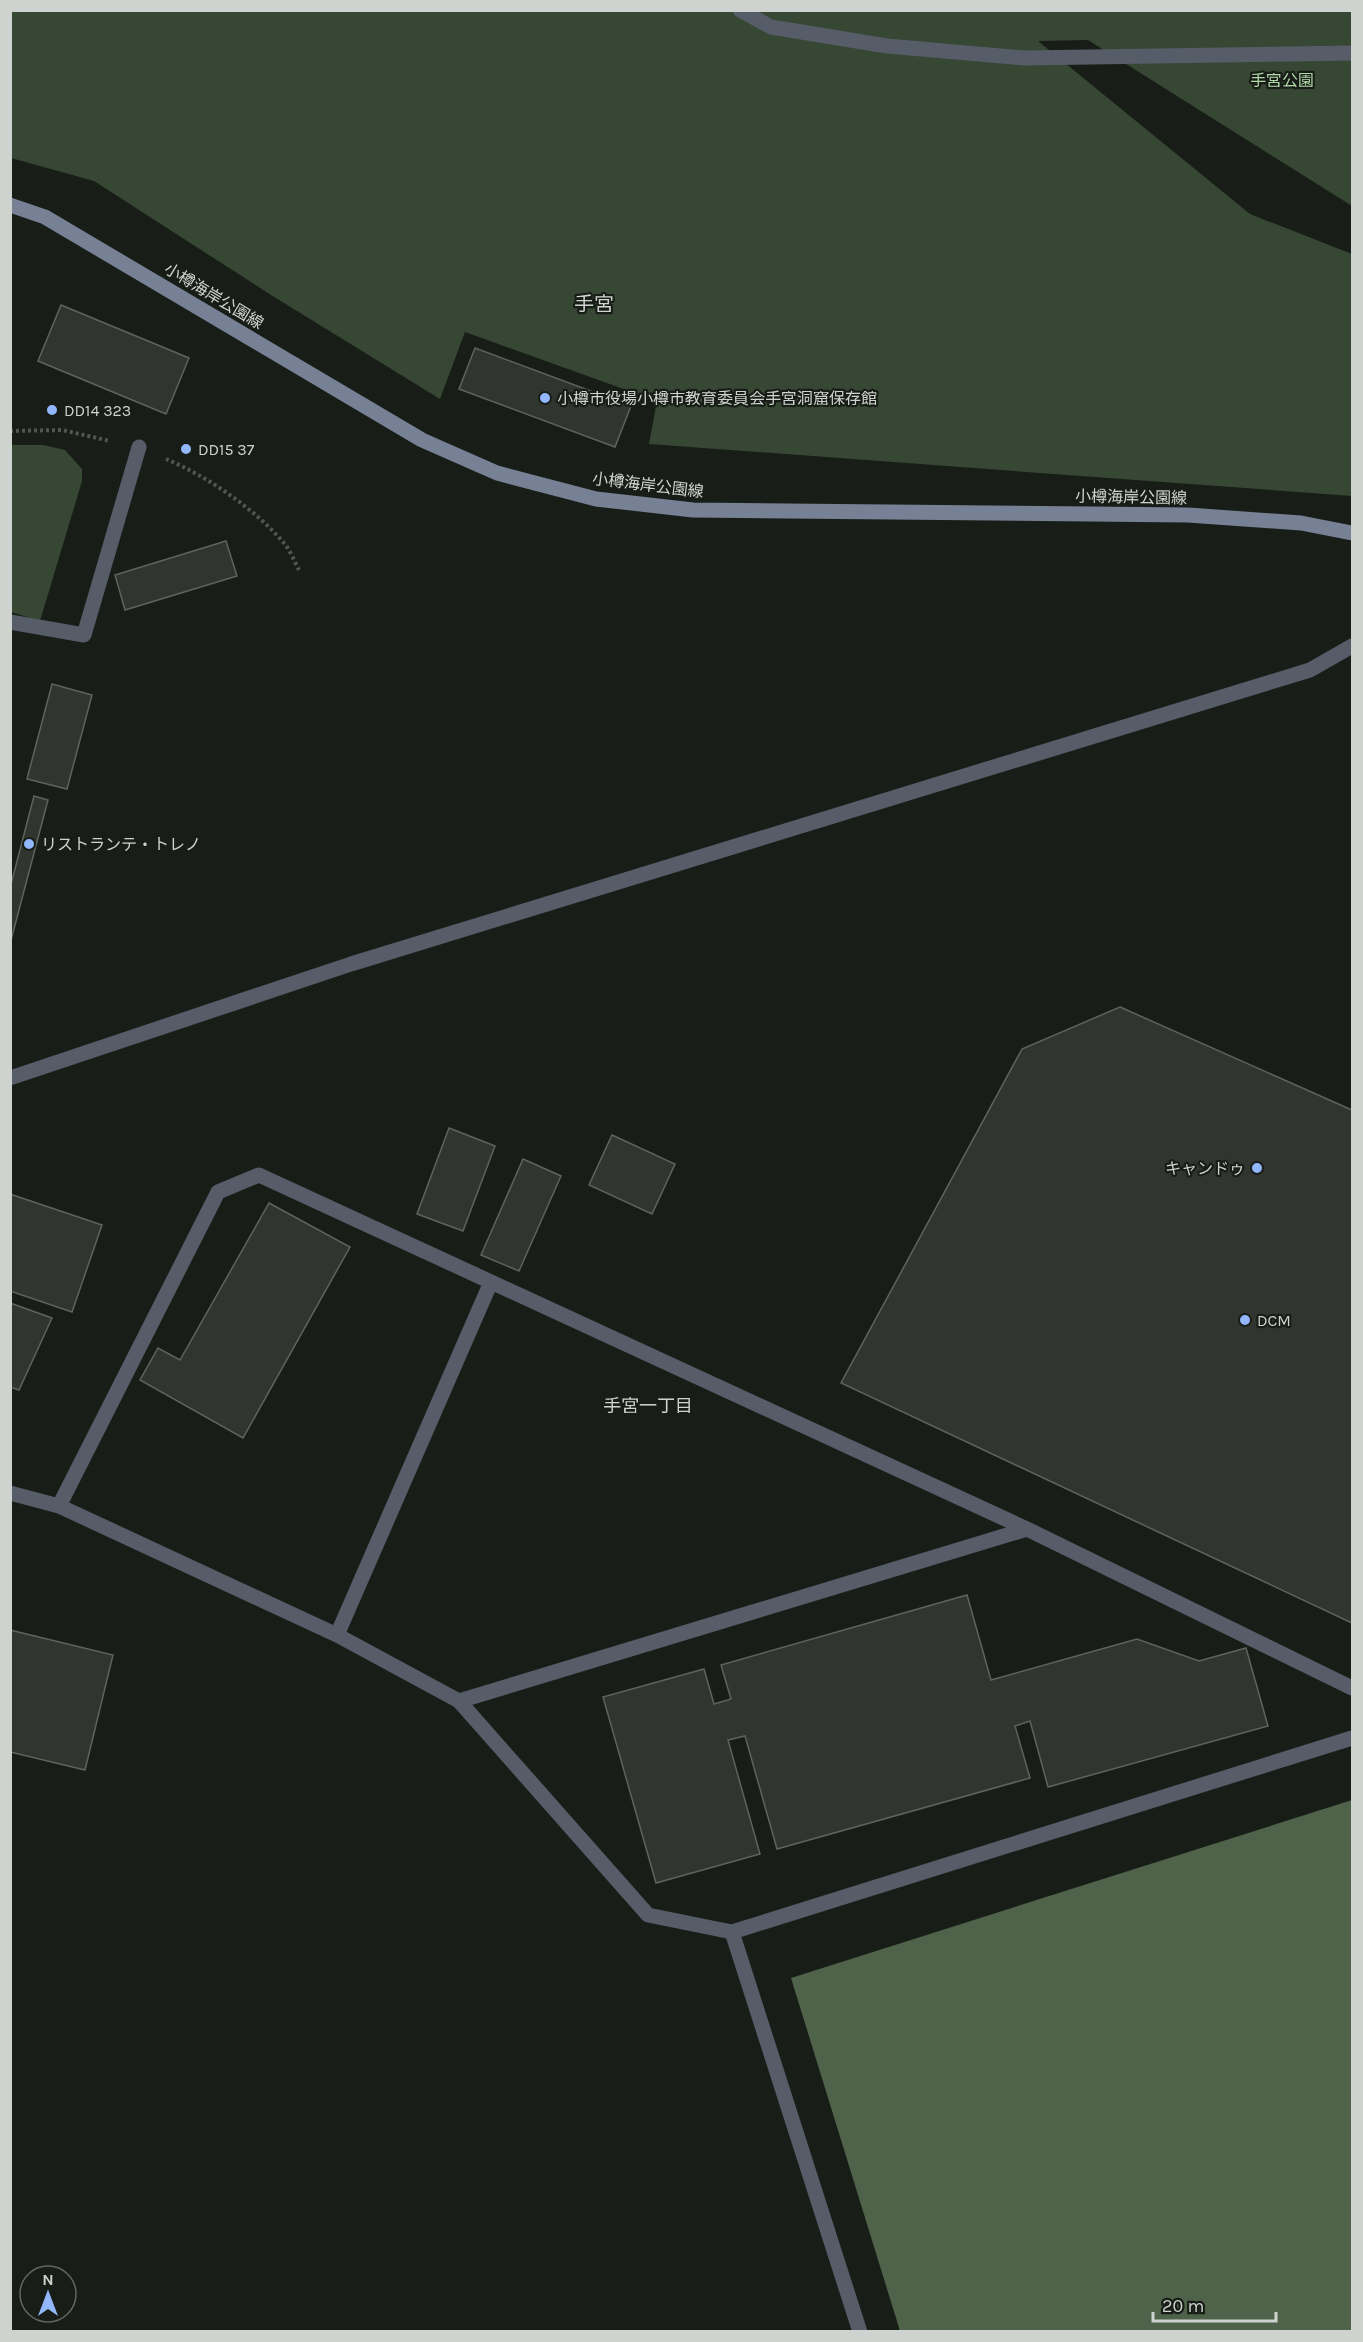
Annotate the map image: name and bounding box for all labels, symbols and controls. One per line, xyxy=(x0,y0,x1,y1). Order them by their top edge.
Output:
park label: 手宮公園 xyxy=(1250,71,1314,90)
street label: 小樽海岸公園線 xyxy=(161,259,267,333)
district label: 手宮 xyxy=(574,293,614,316)
place label: 小樽市役場小樽市教育委員会手宮洞窟保存館 xyxy=(557,389,877,408)
marker: 小樽市役場小樽市教育委員会手宮洞窟保存館 xyxy=(538,391,552,405)
place label: DD14 323 xyxy=(64,401,131,420)
marker: DD14 323 xyxy=(45,403,59,417)
place label: DD15 37 xyxy=(198,440,255,459)
marker: DD15 37 xyxy=(179,442,193,456)
street label: 小樽海岸公園線 xyxy=(591,469,705,501)
street label: 小樽海岸公園線 xyxy=(1075,487,1187,507)
place label: リストランテ・トレノ xyxy=(41,835,201,854)
marker: リストランテ・トレノ xyxy=(22,837,36,851)
place label: キャンドゥ xyxy=(1165,1159,1245,1178)
marker: キャンドゥ xyxy=(1250,1161,1264,1175)
place label: DCM xyxy=(1257,1311,1291,1330)
marker: DCM xyxy=(1238,1313,1252,1327)
district label: 手宮一丁目 xyxy=(603,1395,693,1417)
north arrow xyxy=(18,2264,78,2324)
text: N xyxy=(42,2270,54,2289)
scale bar xyxy=(1153,2285,1276,2323)
text: 20 m xyxy=(1162,2295,1204,2317)

